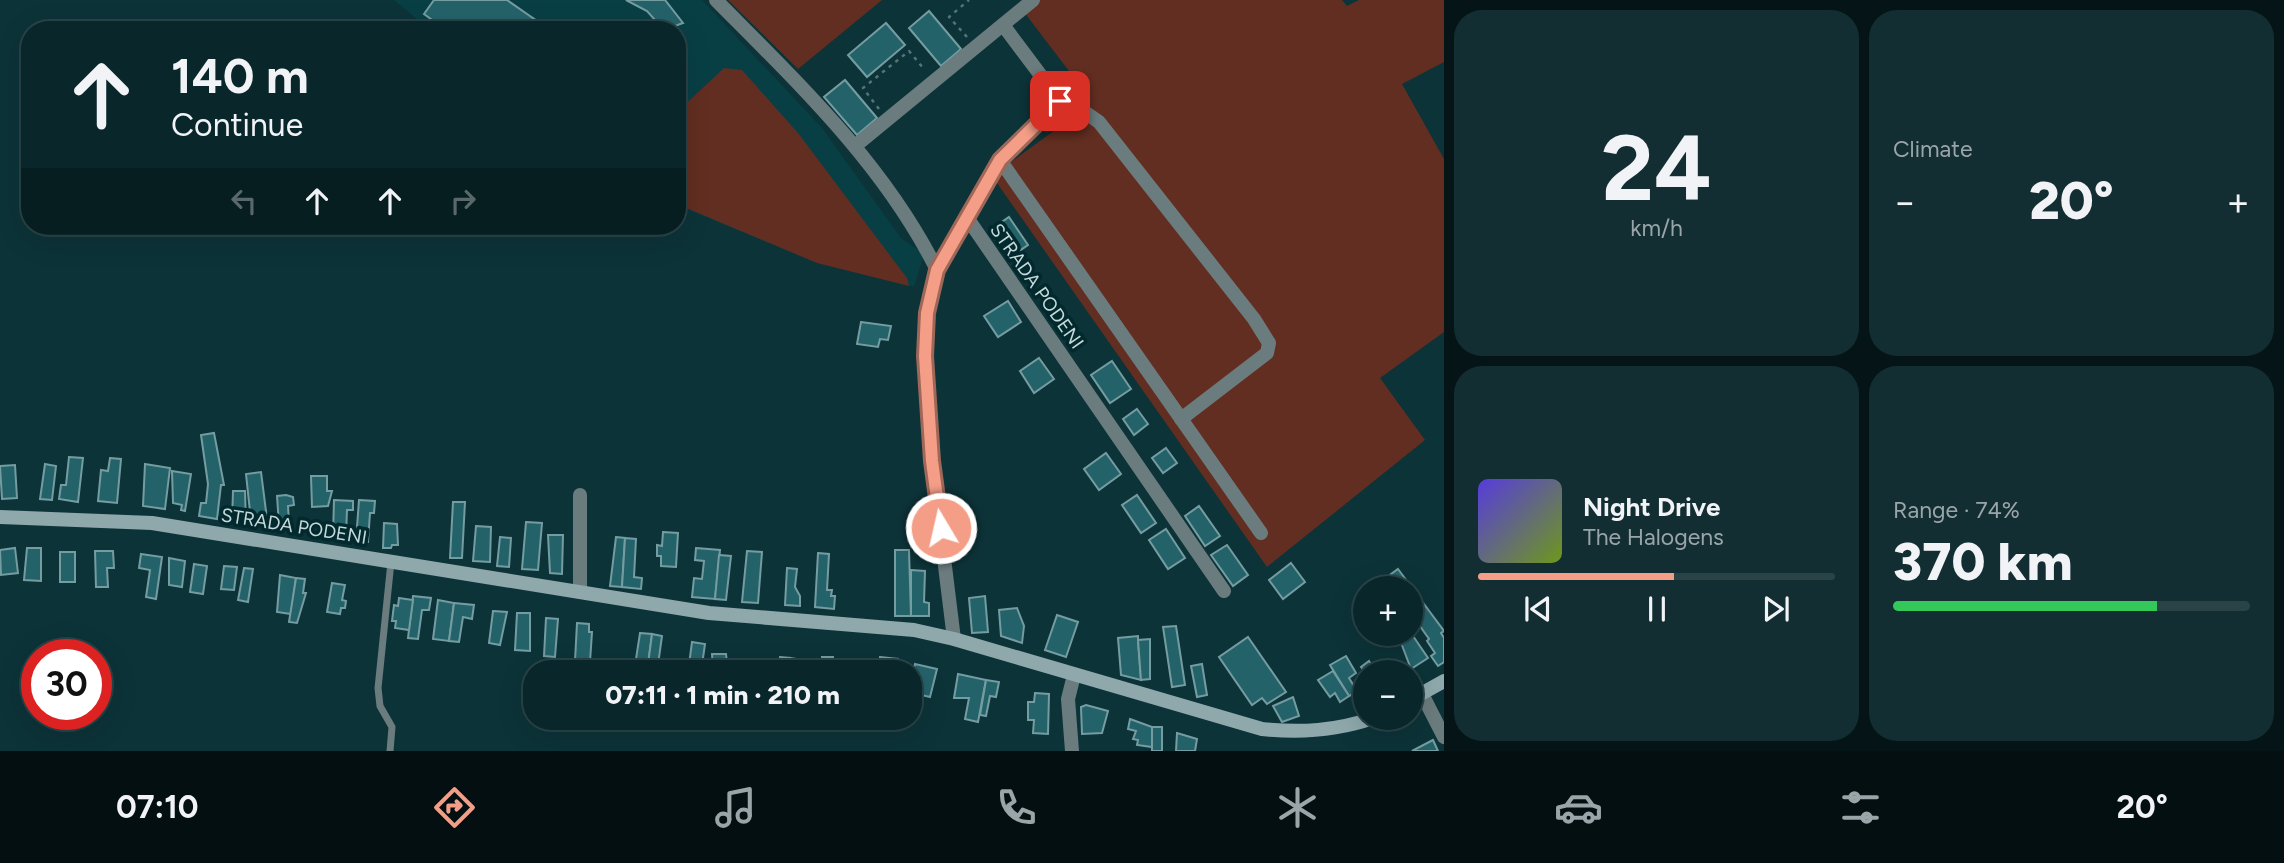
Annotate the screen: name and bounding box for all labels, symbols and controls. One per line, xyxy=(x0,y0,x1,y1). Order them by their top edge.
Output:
text: 140 m xyxy=(171,46,309,105)
icon: ahead xyxy=(56,49,147,140)
pin xyxy=(1030,71,1090,131)
icon: arrive xyxy=(1041,82,1079,120)
text: Continue xyxy=(171,106,303,144)
text: 24 xyxy=(1601,114,1712,223)
text: Climate xyxy=(1893,135,1972,163)
text: 20° xyxy=(2029,170,2114,232)
text: − xyxy=(1893,179,1917,225)
text: + xyxy=(2226,179,2250,225)
icon: left xyxy=(225,182,263,220)
icon: ahead xyxy=(298,182,336,220)
icon: ahead xyxy=(371,182,409,220)
icon: right xyxy=(444,182,482,220)
text: km/h xyxy=(1630,214,1683,242)
street label: STRADA PODENI xyxy=(985,219,1089,353)
position arrow xyxy=(904,491,978,565)
text: Night Drive xyxy=(1583,491,1720,523)
text: Range · 74% xyxy=(1893,496,2020,524)
street label: STRADA PODENI xyxy=(219,503,369,549)
text: The Halogens xyxy=(1583,523,1724,551)
text: 370 km xyxy=(1893,531,2073,593)
map controls xyxy=(1353,576,1423,730)
button: + xyxy=(1353,576,1423,646)
icon: previous xyxy=(1519,590,1557,628)
icon: pause xyxy=(1638,590,1676,628)
icon: next xyxy=(1757,590,1795,628)
speed limit sign: 30 xyxy=(21,639,112,730)
button: − xyxy=(1353,660,1423,730)
text: 07:11 · 1 min · 210 m xyxy=(605,679,840,711)
icon: directions xyxy=(430,783,479,832)
icon: music xyxy=(711,783,760,832)
icon: phone xyxy=(992,783,1041,832)
icon: climate xyxy=(1273,783,1322,832)
icon: car xyxy=(1554,783,1603,832)
icon: filters xyxy=(1836,783,1885,832)
text: 07:10 xyxy=(116,788,198,826)
text: 20° xyxy=(2117,788,2168,826)

